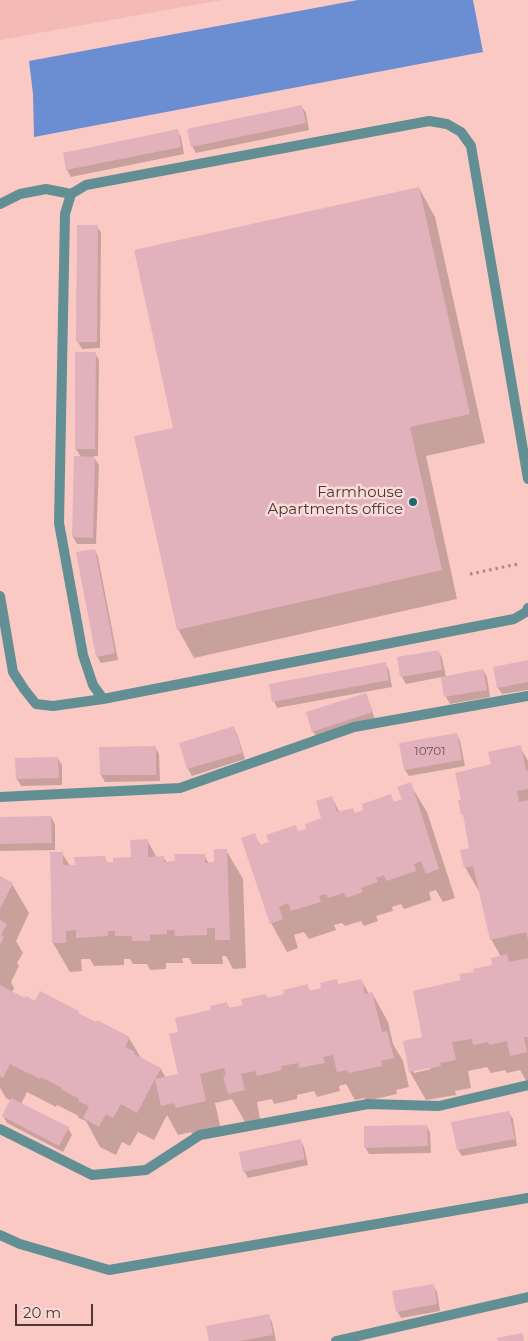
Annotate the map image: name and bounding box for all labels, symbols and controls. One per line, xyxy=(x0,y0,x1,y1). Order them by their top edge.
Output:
place label: Farmhouse Apartments office xyxy=(267,484,403,519)
marker: Farmhouse Apartments office xyxy=(407,496,419,508)
house number: 10701 xyxy=(414,744,446,758)
scale bar xyxy=(18,1294,95,1326)
text: 20 m xyxy=(23,1303,61,1322)

